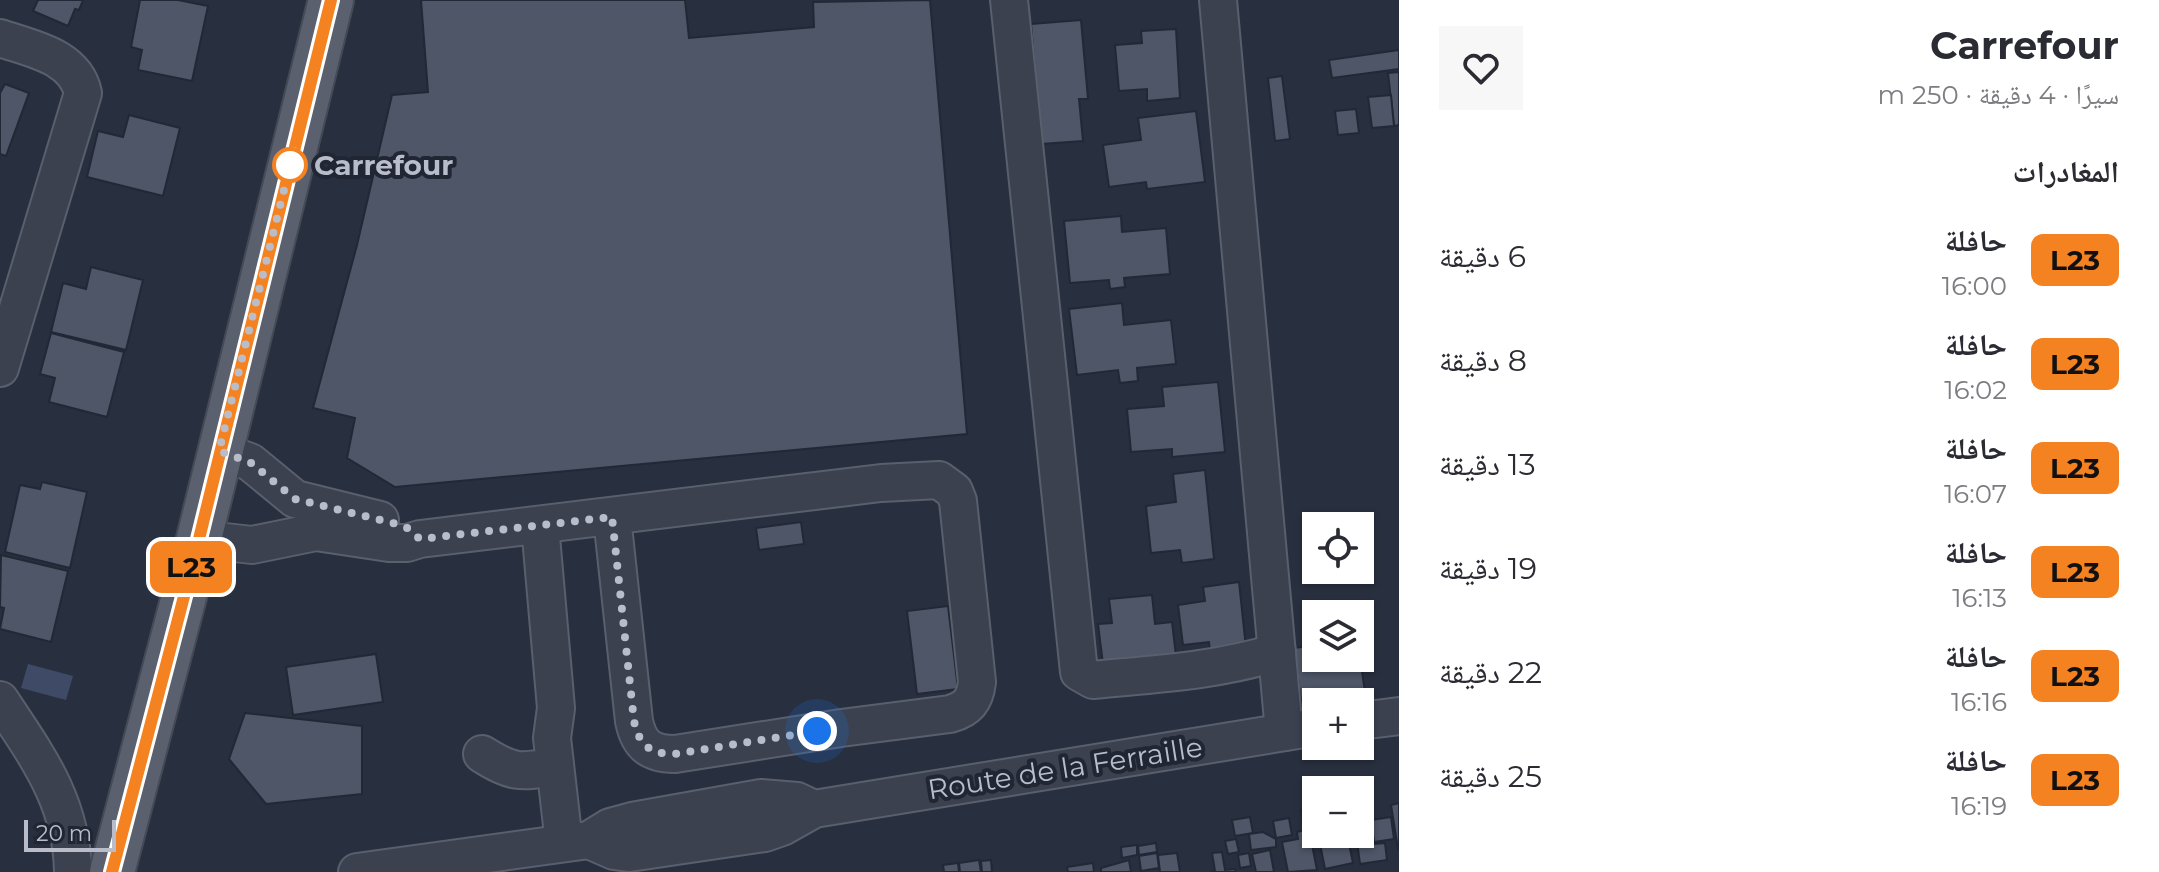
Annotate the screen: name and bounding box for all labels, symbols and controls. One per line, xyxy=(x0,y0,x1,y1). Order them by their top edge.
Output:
text: Carrefour xyxy=(1930,22,2119,69)
button: heart xyxy=(1439,26,1523,110)
text: سيرًا · 4 دقيقة · 250 m xyxy=(1878,79,2119,111)
marker: Carrefour xyxy=(273,148,307,182)
place label: Carrefour xyxy=(314,148,453,182)
text: المغادرات xyxy=(2012,153,2119,190)
text: حافلة xyxy=(1945,222,2007,259)
text: 6 دقيقة xyxy=(1439,238,1526,275)
text: L23 xyxy=(2050,243,2100,277)
text: 16:00 xyxy=(1942,270,2007,302)
text: حافلة xyxy=(1945,326,2007,363)
text: 8 دقيقة xyxy=(1439,342,1527,379)
text: L23 xyxy=(2050,347,2100,381)
text: 16:02 xyxy=(1944,374,2007,406)
text: حافلة xyxy=(1945,430,2007,467)
text: 13 دقيقة xyxy=(1439,446,1536,483)
text: L23 xyxy=(2050,451,2100,485)
text: 16:07 xyxy=(1944,478,2007,510)
map controls xyxy=(1302,512,1374,848)
button: locate xyxy=(1302,512,1374,584)
text: حافلة xyxy=(1945,534,2007,571)
line badge: L23 xyxy=(145,541,237,593)
text: L23 xyxy=(166,550,216,584)
text: 19 دقيقة xyxy=(1439,550,1537,587)
text: L23 xyxy=(2050,555,2100,589)
text: 16:13 xyxy=(1952,582,2007,614)
button: layers xyxy=(1302,600,1374,672)
text: حافلة xyxy=(1945,638,2007,675)
text: 22 دقيقة xyxy=(1439,654,1542,691)
text: L23 xyxy=(2050,659,2100,693)
text: 16:16 xyxy=(1951,686,2007,718)
button: + xyxy=(1302,688,1374,760)
your location xyxy=(797,711,837,751)
street label: Route de la Ferraille xyxy=(925,729,1205,807)
text: حافلة xyxy=(1945,742,2007,779)
text: 25 دقيقة xyxy=(1439,758,1542,795)
text: L23 xyxy=(2050,763,2100,797)
button: − xyxy=(1302,776,1374,848)
text: 16:19 xyxy=(1951,790,2007,822)
scale bar xyxy=(24,816,116,852)
text: 20 m xyxy=(36,820,92,847)

